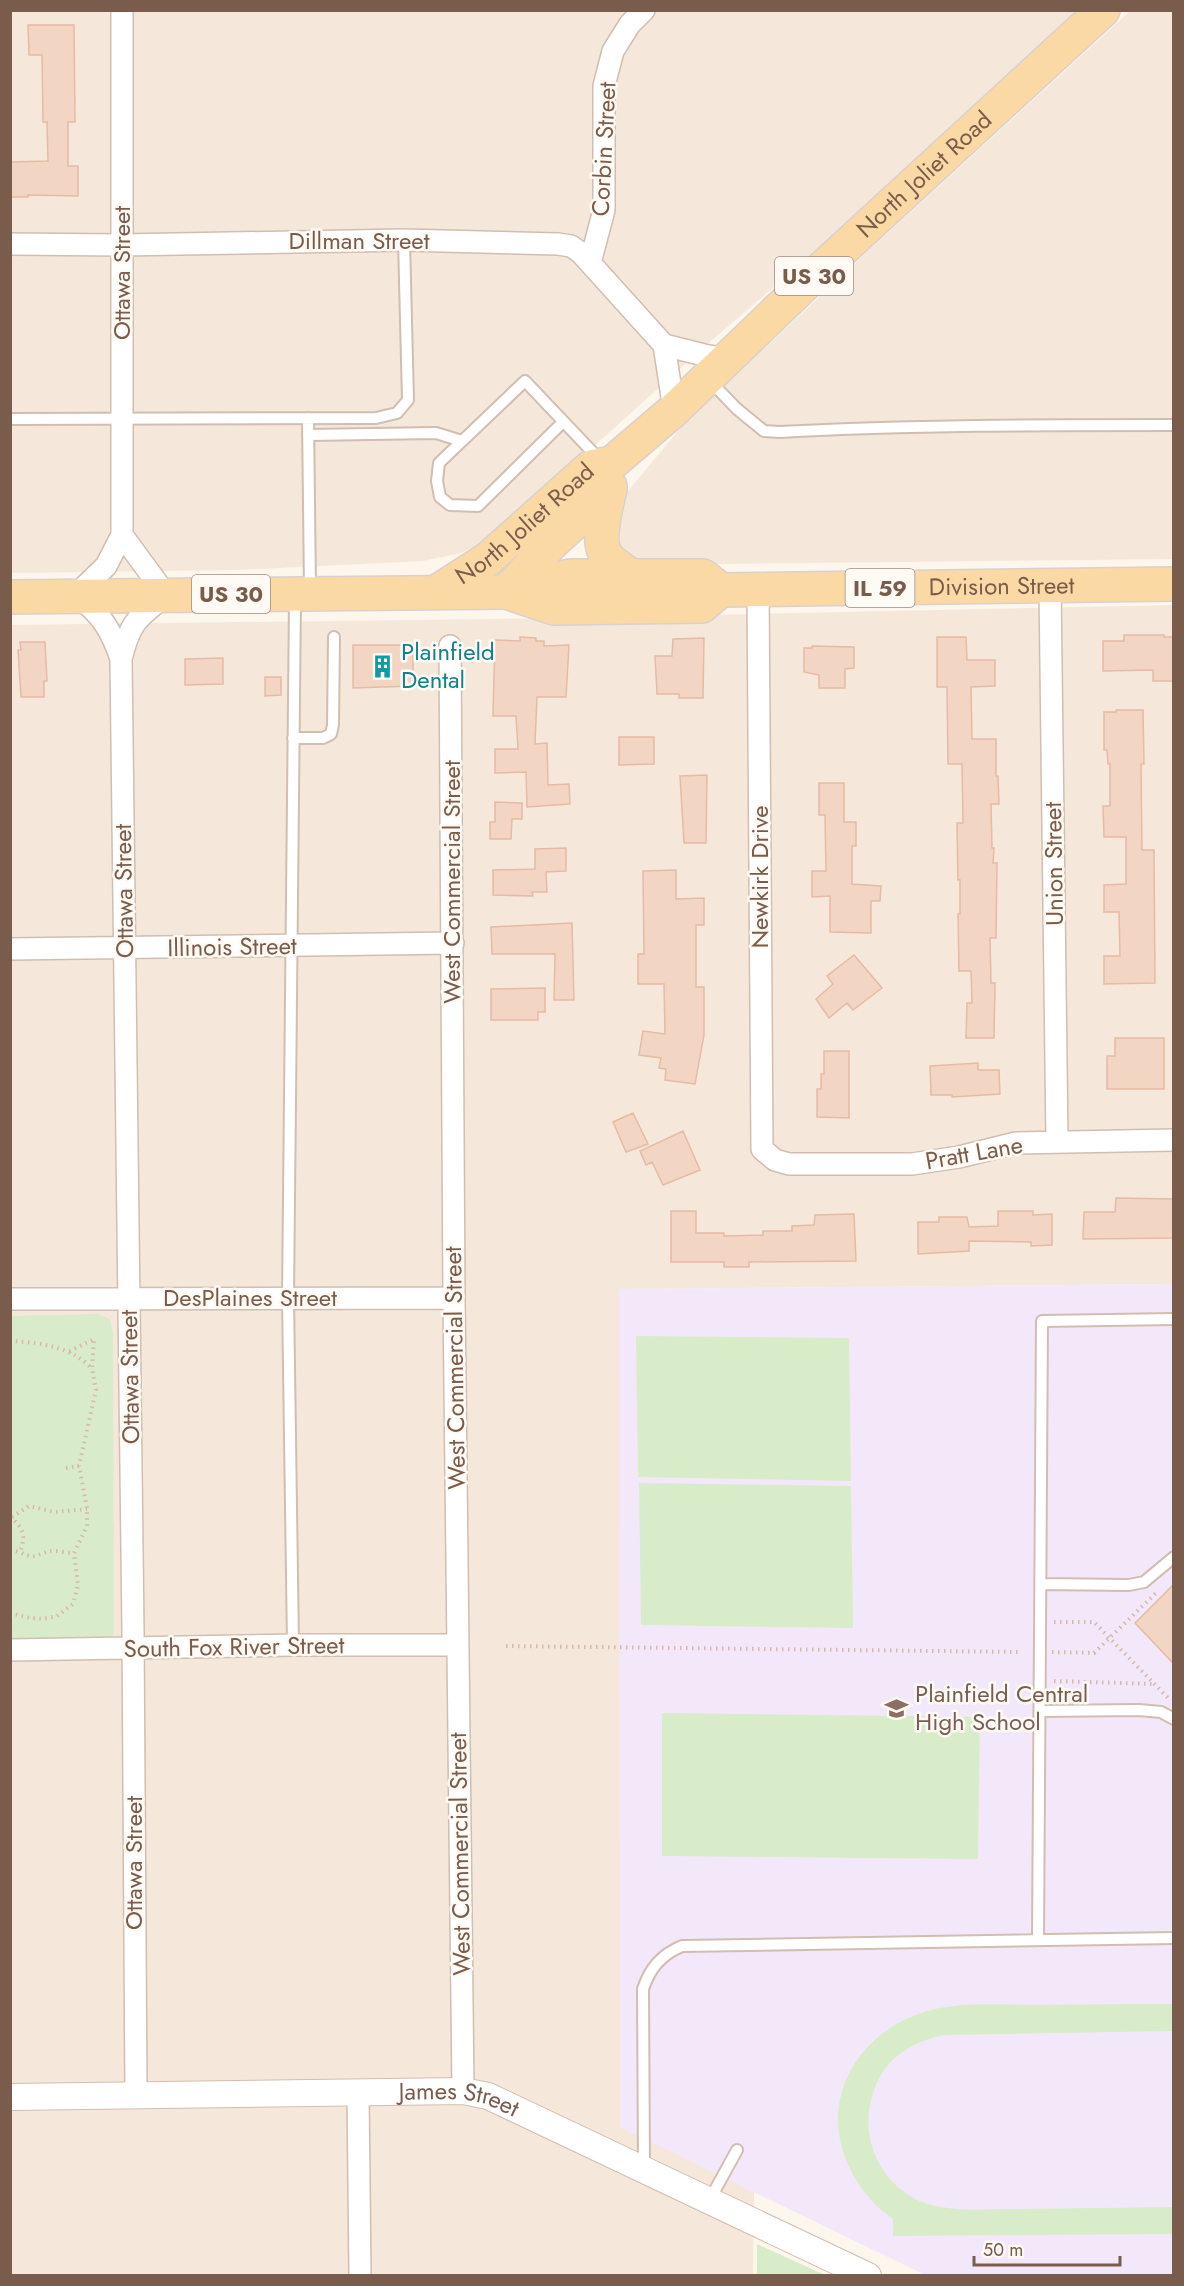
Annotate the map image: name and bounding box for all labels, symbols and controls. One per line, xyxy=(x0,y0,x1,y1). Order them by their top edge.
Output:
street label: Corbin Street xyxy=(582,81,625,217)
street label: North Joliet Road xyxy=(848,103,999,246)
street label: Ottawa Street xyxy=(104,206,139,340)
street label: Dillman Street xyxy=(289,223,430,258)
road number: US 30 xyxy=(775,257,853,295)
street label: North Joliet Road xyxy=(448,454,602,593)
street label: Division Street xyxy=(929,567,1075,604)
road number: IL 59 xyxy=(846,569,914,607)
road number: US 30 xyxy=(192,575,270,613)
place label: Plainfield Dental xyxy=(401,634,495,697)
building icon: Plainfield Dental xyxy=(370,653,396,679)
street label: West Commercial Street xyxy=(434,760,469,1004)
street label: Union Street xyxy=(1035,801,1072,926)
street label: Newkirk Drive xyxy=(742,805,777,949)
street label: Ottawa Street xyxy=(105,823,142,958)
street label: Illinois Street xyxy=(167,928,297,965)
street label: Pratt Lane xyxy=(922,1127,1025,1178)
street label: West Commercial Street xyxy=(435,1246,474,1490)
street label: DesPlaines Street xyxy=(163,1280,337,1315)
street label: Ottawa Street xyxy=(111,1309,148,1444)
street label: South Fox River Street xyxy=(123,1627,345,1666)
place label: Plainfield Central High School xyxy=(915,1676,1088,1739)
school or university icon: Plainfield Central High School xyxy=(884,1695,910,1721)
street label: West Commercial Street xyxy=(440,1732,479,1976)
street label: Ottawa Street xyxy=(116,1796,151,1930)
street label: James Street xyxy=(395,2073,526,2125)
scale bar xyxy=(974,2229,1120,2267)
text: 50 m xyxy=(983,2237,1023,2263)

